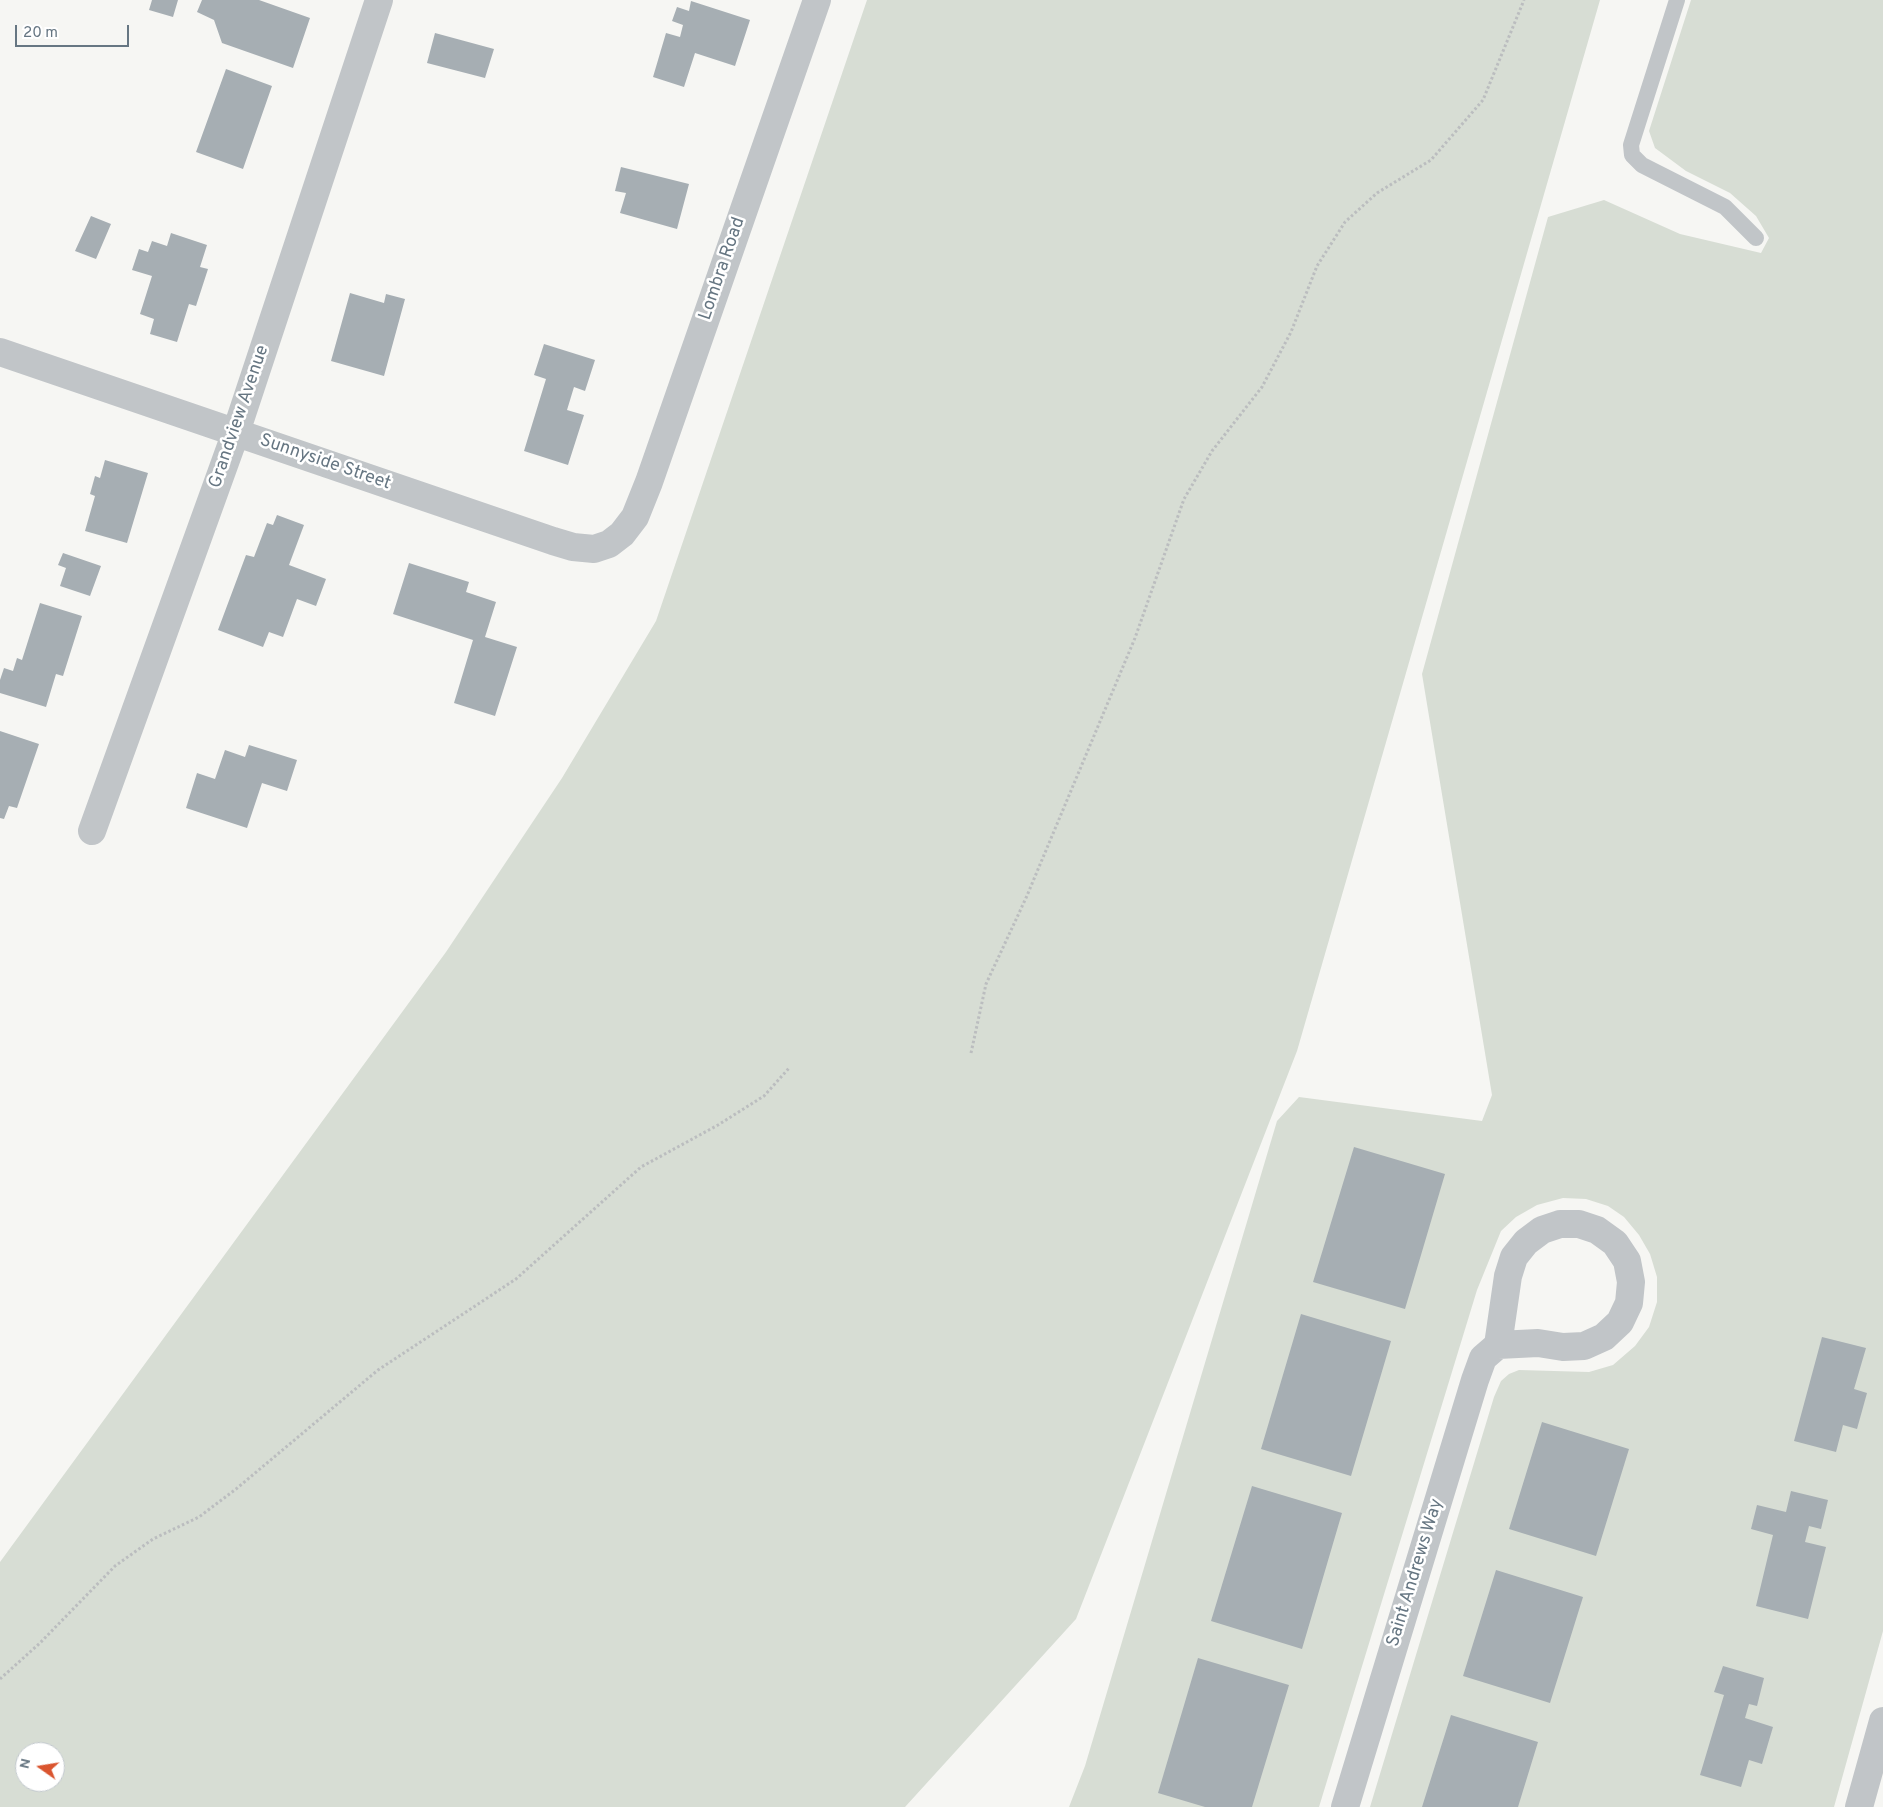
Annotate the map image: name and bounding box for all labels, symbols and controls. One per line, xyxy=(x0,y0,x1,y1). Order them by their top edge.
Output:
scale bar xyxy=(18,15,131,47)
text: 20 m xyxy=(23,24,58,43)
street label: Lombra Road xyxy=(695,215,751,323)
street label: Grandview Avenue xyxy=(205,343,275,491)
street label: Sunnyside Street xyxy=(257,430,393,496)
street label: Saint Andrews Way xyxy=(1383,1496,1449,1650)
north arrow xyxy=(15,1742,65,1792)
text: N xyxy=(16,1757,35,1771)

